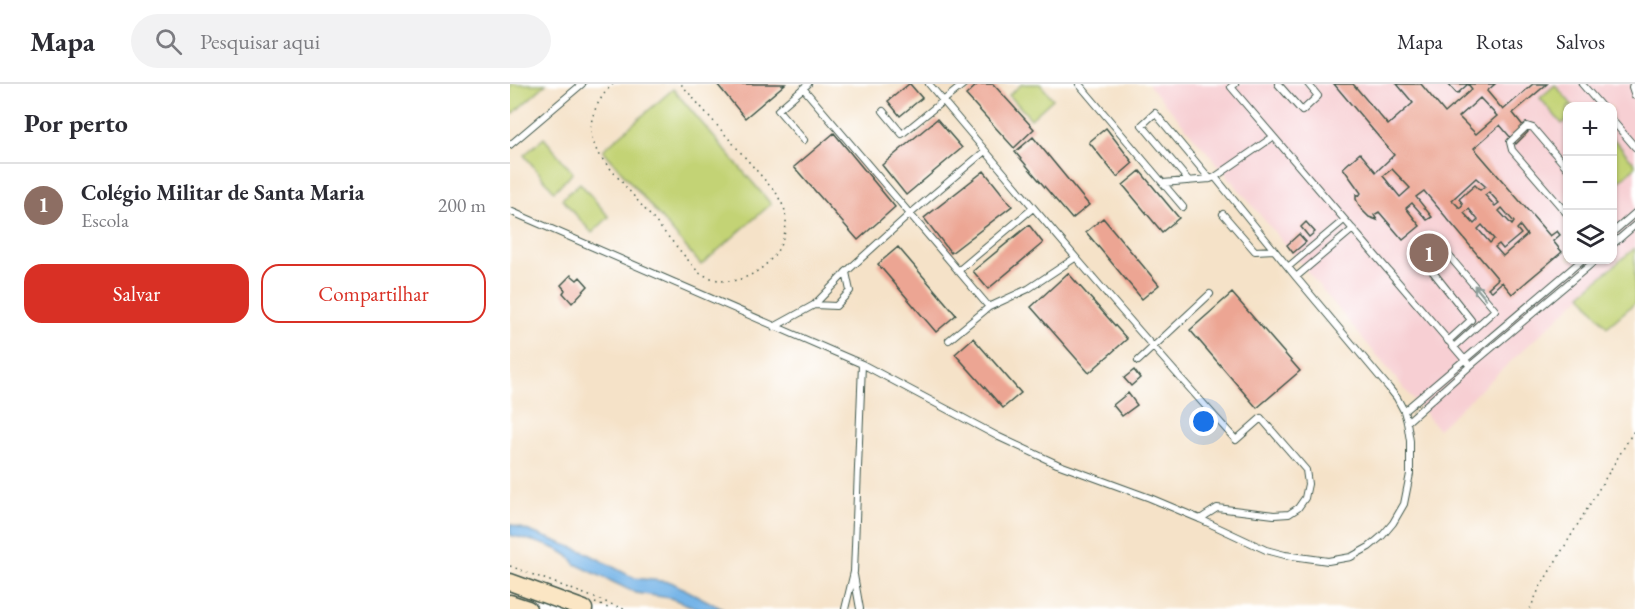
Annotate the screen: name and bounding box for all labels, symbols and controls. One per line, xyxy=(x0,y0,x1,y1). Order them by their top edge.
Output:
search box xyxy=(131,14,551,68)
text: Mapa xyxy=(30,23,95,59)
icon: search xyxy=(152,25,185,58)
text: Pesquisar aqui xyxy=(200,27,320,56)
text: Mapa xyxy=(1397,28,1443,55)
text: Rotas xyxy=(1476,28,1523,55)
text: Salvos xyxy=(1556,28,1605,55)
map controls xyxy=(1563,102,1617,264)
button: + xyxy=(1563,102,1617,156)
text: Por perto xyxy=(24,106,128,140)
button: − xyxy=(1563,156,1617,210)
text: Colégio Militar de Santa Maria xyxy=(81,178,364,207)
text: 1 xyxy=(38,192,49,218)
text: 200 m xyxy=(438,192,486,218)
text: Escola xyxy=(81,207,129,233)
button: layers xyxy=(1563,210,1617,264)
pin: 1 xyxy=(1410,230,1448,276)
button: Salvar xyxy=(24,264,249,323)
button: Compartilhar xyxy=(261,264,486,323)
one-way arrow xyxy=(1473,285,1487,300)
your location xyxy=(1189,407,1218,436)

